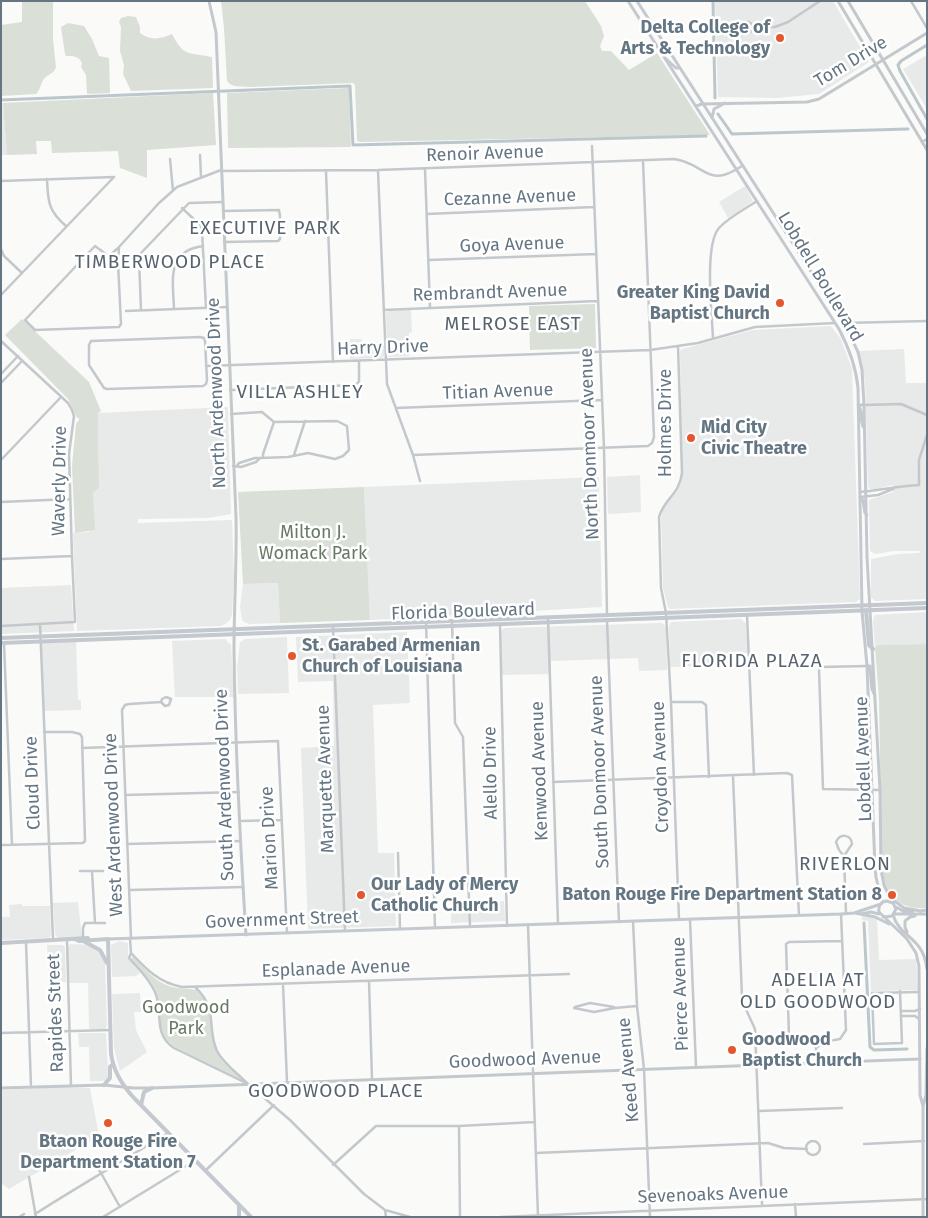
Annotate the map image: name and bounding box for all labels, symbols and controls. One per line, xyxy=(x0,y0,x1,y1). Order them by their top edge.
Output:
place label: Delta College of Arts & Technology xyxy=(621,17,770,59)
marker: Delta College of Arts & Technology xyxy=(774,32,786,44)
street label: Tom Drive xyxy=(811,32,891,92)
street label: Renoir Avenue xyxy=(426,141,544,167)
street label: Cezanne Avenue xyxy=(444,185,576,211)
street label: Lobdell Boulevard xyxy=(773,208,867,346)
district label: EXECUTIVE PARK xyxy=(187,218,343,240)
street label: Goya Avenue xyxy=(459,232,565,258)
district label: TIMBERWOOD PLACE xyxy=(73,252,267,274)
street label: Rembrandt Avenue xyxy=(412,280,568,306)
place label: Greater King David Baptist Church xyxy=(617,282,770,324)
street label: North Ardenwood Drive xyxy=(203,297,231,489)
marker: Greater King David Baptist Church xyxy=(774,297,786,309)
district label: MELROSE EAST xyxy=(443,314,583,336)
street label: Harry Drive xyxy=(337,336,429,360)
street label: North Donmoor Avenue xyxy=(576,348,604,540)
street label: Holmes Drive xyxy=(655,369,677,477)
street label: Titian Avenue xyxy=(442,379,554,405)
district label: VILLA ASHLEY xyxy=(235,382,365,404)
place label: Mid City Civic Theatre xyxy=(701,417,807,459)
street label: Waverly Drive xyxy=(48,426,72,536)
marker: Mid City Civic Theatre xyxy=(685,432,697,444)
park label: Milton J. Womack Park xyxy=(259,522,367,564)
street label: Florida Boulevard xyxy=(391,599,535,625)
place label: St. Garabed Armenian Church of Louisiana xyxy=(302,635,480,678)
marker: St. Garabed Armenian Church of Louisiana xyxy=(286,650,298,662)
district label: FLORIDA PLAZA xyxy=(680,651,824,673)
street label: South Donmoor Avenue xyxy=(586,675,614,869)
street label: South Ardenwood Drive xyxy=(211,689,239,881)
street label: Lobdell Avenue xyxy=(851,696,877,822)
street label: Kenwood Avenue xyxy=(527,701,553,841)
street label: Croydon Avenue xyxy=(648,701,674,833)
street label: Marquette Avenue xyxy=(313,705,339,853)
street label: Alello Drive xyxy=(479,726,503,820)
street label: West Ardenwood Drive xyxy=(100,733,128,917)
street label: Cloud Drive xyxy=(21,736,45,830)
street label: Marion Drive xyxy=(256,786,284,890)
district label: RIVERLON xyxy=(798,854,892,876)
place label: Our Lady of Mercy Catholic Church xyxy=(371,874,518,916)
place label: Baton Rouge Fire Department Station 8 xyxy=(562,884,882,906)
marker: Our Lady of Mercy Catholic Church xyxy=(355,889,367,901)
marker: Baton Rouge Fire Department Station 8 xyxy=(886,889,898,901)
street label: Government Street xyxy=(205,907,359,933)
street label: Pierce Avenue xyxy=(668,936,694,1052)
street label: Rapides Street xyxy=(43,953,69,1073)
street label: Esplanade Avenue xyxy=(261,956,411,982)
district label: ADELIA AT OLD GOODWOOD xyxy=(738,970,898,1014)
park label: Goodwood Park xyxy=(142,997,230,1040)
street label: Keed Avenue xyxy=(614,1017,644,1123)
place label: Goodwood Baptist Church xyxy=(742,1029,862,1072)
marker: Goodwood Baptist Church xyxy=(726,1044,738,1056)
street label: Goodwood Avenue xyxy=(448,1047,602,1073)
district label: GOODWOOD PLACE xyxy=(246,1081,426,1103)
marker: Btaon Rouge Fire Department Station 7 xyxy=(102,1117,114,1129)
place label: Btaon Rouge Fire Department Station 7 xyxy=(20,1131,196,1174)
street label: Sevenoaks Avenue xyxy=(637,1182,789,1208)

